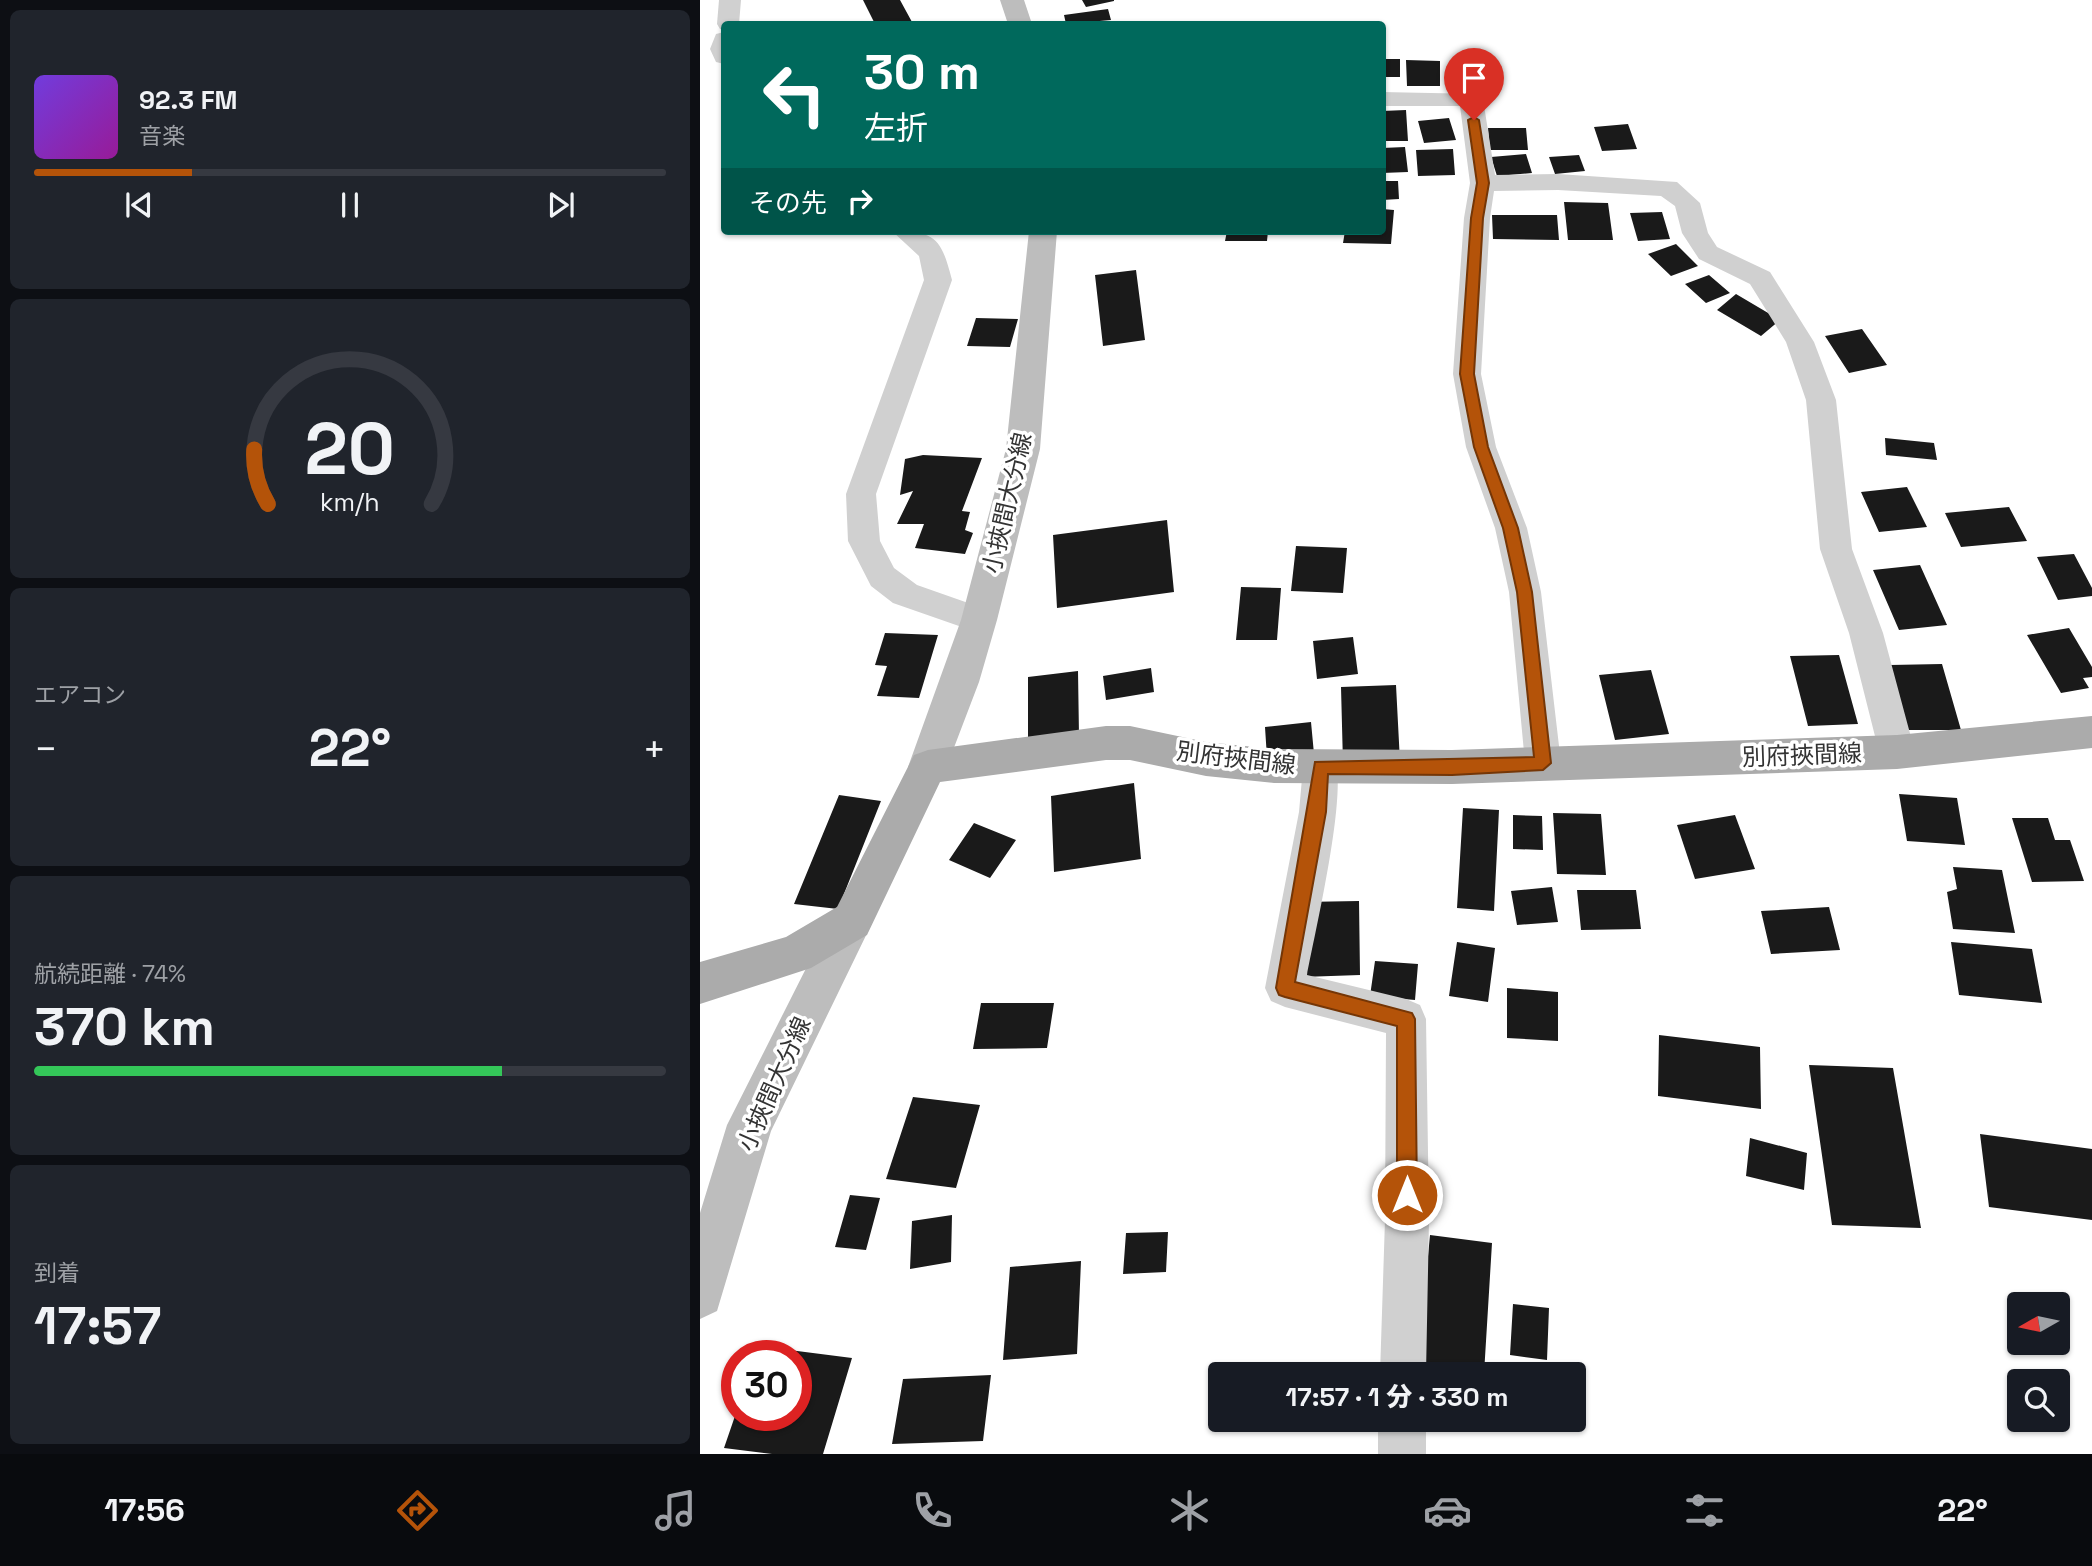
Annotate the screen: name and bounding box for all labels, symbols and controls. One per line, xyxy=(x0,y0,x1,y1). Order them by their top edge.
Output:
text: 30 m xyxy=(864,41,980,103)
pin xyxy=(1444,48,1504,120)
icon: left xyxy=(749,49,840,140)
icon: arrive xyxy=(1455,59,1493,97)
text: 92.3 FM xyxy=(139,83,238,117)
text: 左折 xyxy=(864,108,928,148)
text: 音楽 xyxy=(139,121,185,151)
icon: right xyxy=(841,182,879,220)
icon: previous xyxy=(120,186,158,224)
icon: pause xyxy=(331,186,369,224)
icon: next xyxy=(542,186,580,224)
text: その先 xyxy=(749,186,827,220)
text: 20 xyxy=(305,403,395,496)
street label: 小挾間大分線 xyxy=(976,429,1038,577)
text: km/h xyxy=(320,486,380,518)
text: エアコン xyxy=(34,680,126,710)
text: 22° xyxy=(309,715,391,781)
text: − xyxy=(34,725,58,773)
text: + xyxy=(642,725,666,773)
street label: 別府挾間線 xyxy=(1175,735,1297,781)
street label: 別府挾間線 xyxy=(1741,737,1863,773)
text: 航続距離 · 74% xyxy=(34,959,186,989)
text: 370 km xyxy=(34,994,215,1060)
street label: 小挾間大分線 xyxy=(731,1012,817,1156)
position arrow xyxy=(1370,1158,1444,1232)
text: 到着 xyxy=(34,1258,80,1288)
north arrow xyxy=(2007,1292,2070,1354)
map controls xyxy=(2007,1292,2070,1432)
text: 17:57 xyxy=(34,1293,161,1359)
speed limit sign: 30 xyxy=(721,1340,812,1431)
button: search xyxy=(2007,1369,2070,1432)
text: 17:57 · 1 分 · 330 m xyxy=(1286,1380,1508,1414)
icon: directions xyxy=(393,1486,442,1535)
icon: music xyxy=(651,1486,700,1535)
icon: phone xyxy=(908,1486,957,1535)
icon: climate xyxy=(1165,1486,1214,1535)
icon: car xyxy=(1423,1486,1472,1535)
icon: filters xyxy=(1680,1486,1729,1535)
text: 17:56 xyxy=(104,1490,185,1530)
text: 22° xyxy=(1937,1490,1988,1530)

